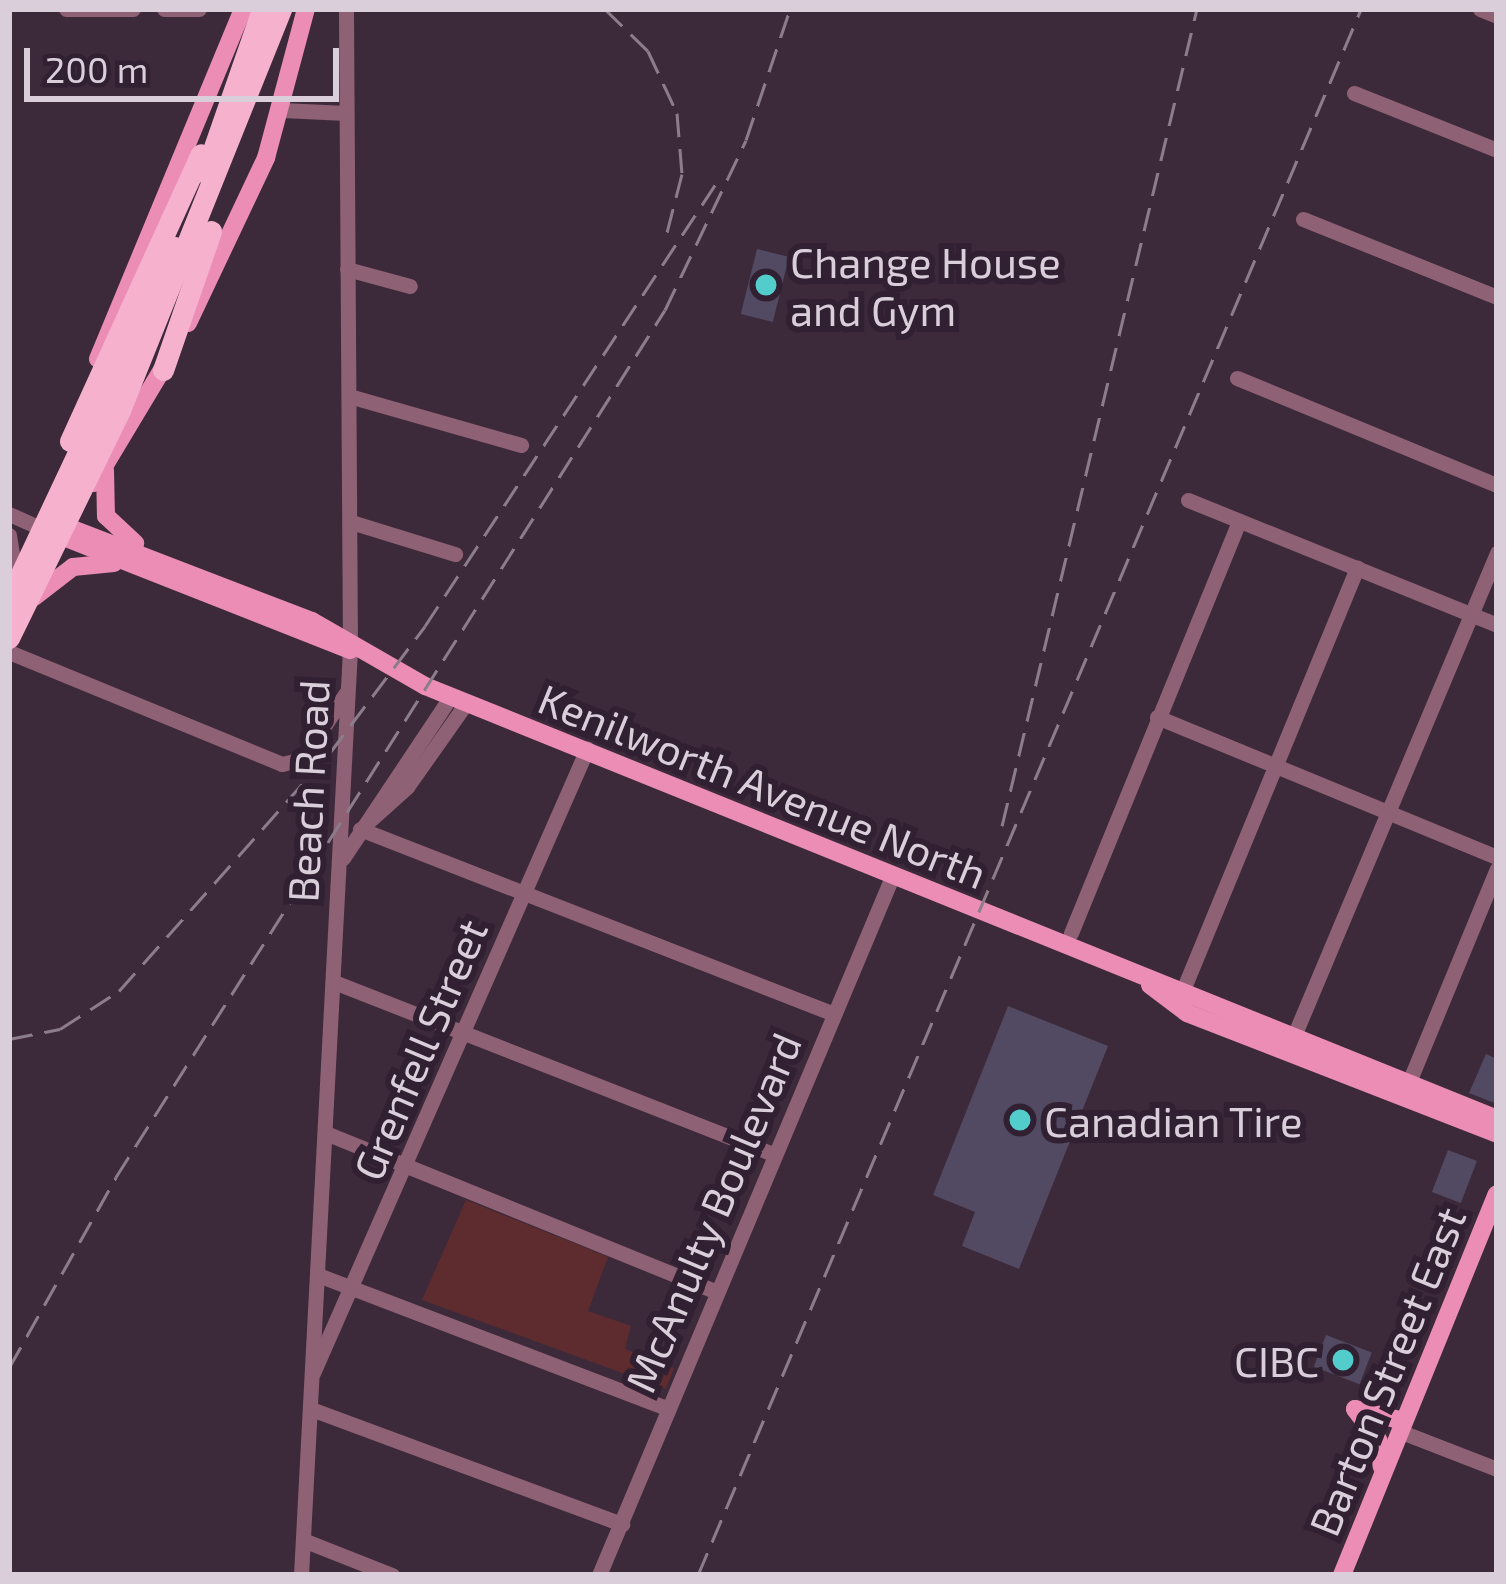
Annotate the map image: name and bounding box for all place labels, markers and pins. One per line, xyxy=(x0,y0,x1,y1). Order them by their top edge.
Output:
place label: Change House and Gym xyxy=(790,236,1061,334)
marker: Change House and Gym xyxy=(753,272,779,298)
place label: Canadian Tire xyxy=(1044,1095,1303,1145)
marker: Canadian Tire xyxy=(1007,1107,1033,1133)
place label: CIBC xyxy=(1234,1335,1319,1385)
marker: CIBC xyxy=(1330,1347,1356,1373)

